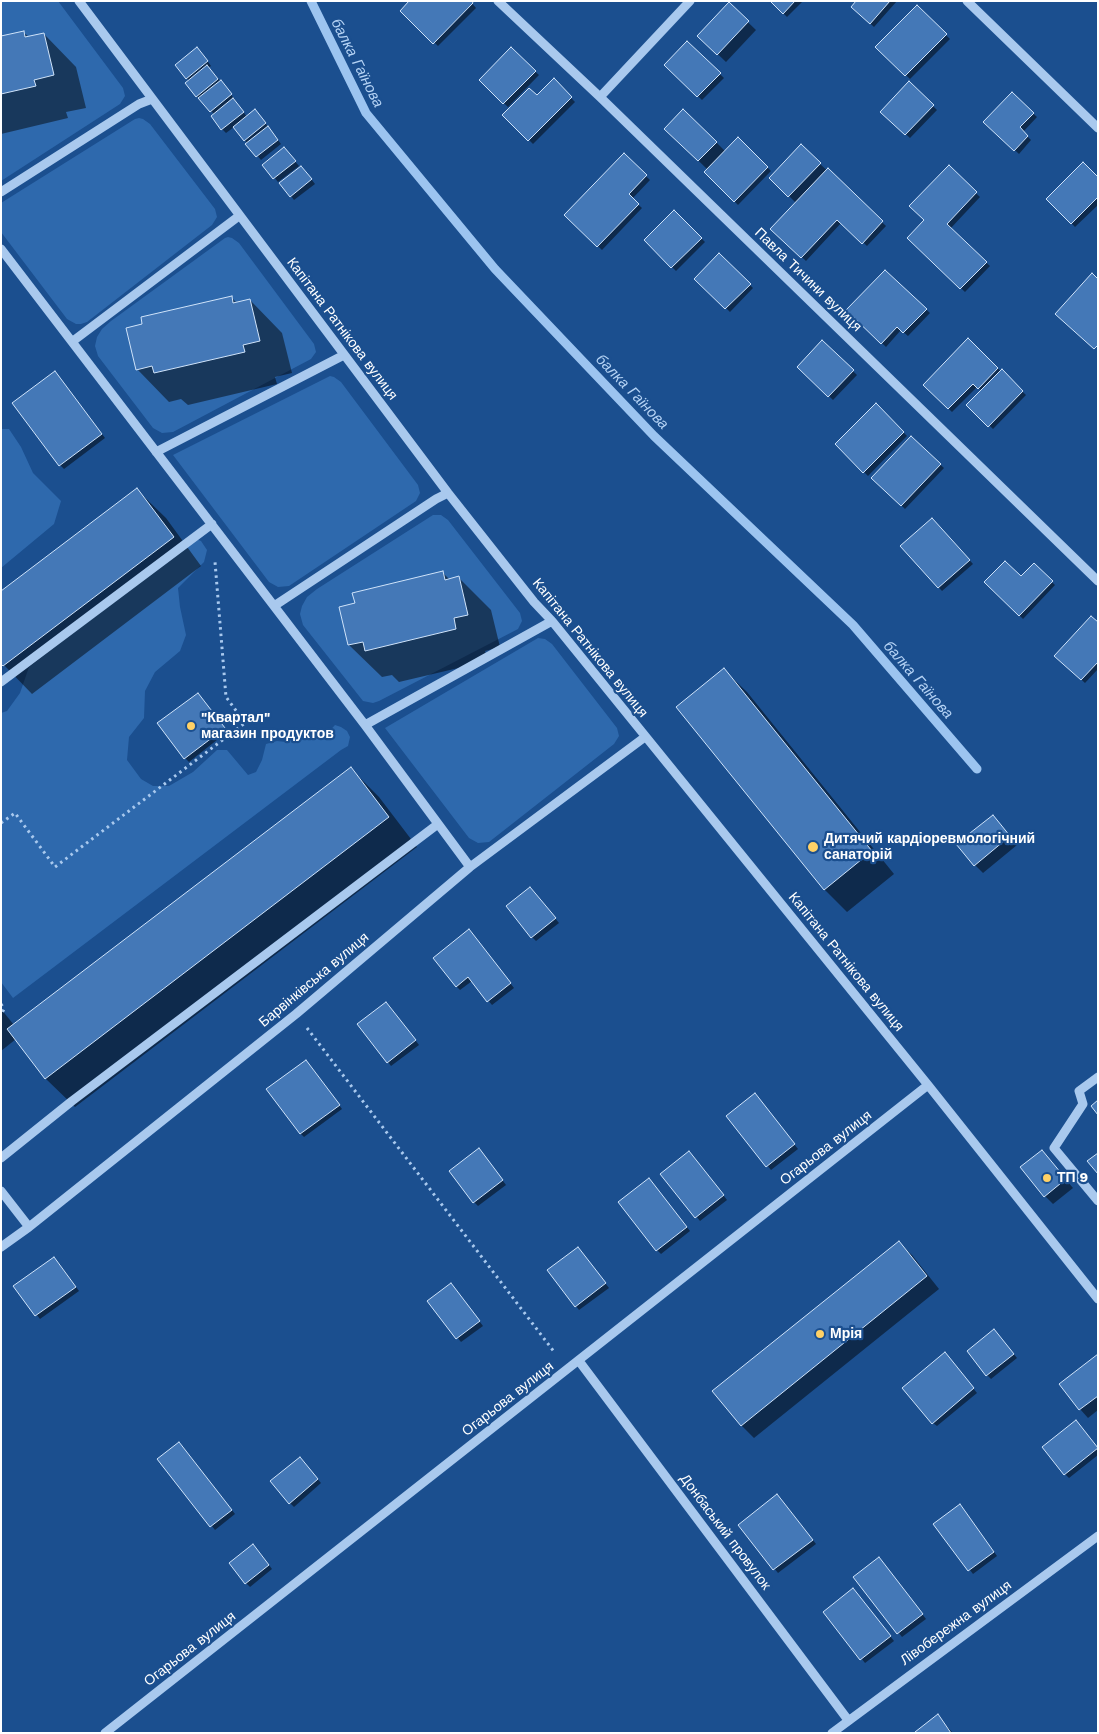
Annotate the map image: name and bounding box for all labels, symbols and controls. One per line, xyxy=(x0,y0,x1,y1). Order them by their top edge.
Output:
water label: балка Гаїнова xyxy=(327,16,387,110)
street label: Павла Тичини вулиця xyxy=(751,225,865,335)
street label: Капітана Ратнікова вулиця xyxy=(283,255,401,403)
water label: балка Гаїнова xyxy=(592,351,672,433)
street label: Капітана Ратнікова вулиця xyxy=(529,575,651,721)
water label: балка Гаїнова xyxy=(879,637,957,723)
place label: "Квартал" магазин продуктов xyxy=(201,710,334,742)
marker: "Квартал" магазин продуктов xyxy=(185,720,197,732)
place label: Дитячий кардіоревмологічний санаторій xyxy=(824,831,1035,864)
marker: Дитячий кардіоревмологічний санаторій xyxy=(806,840,820,854)
street label: Капітана Ратнікова вулиця xyxy=(785,889,907,1035)
street label: Барвінківська вулиця xyxy=(256,929,372,1031)
street label: Огарьова вулиця xyxy=(777,1107,875,1189)
place label: ТП 9 xyxy=(1057,1170,1088,1186)
marker: ТП 9 xyxy=(1041,1172,1053,1184)
place label: Мрія xyxy=(830,1326,862,1342)
marker: Мрія xyxy=(814,1328,826,1340)
street label: Огарьова вулиця xyxy=(459,1358,557,1440)
street label: Донбаський провулок xyxy=(676,1471,774,1593)
street label: Лівобережна вулиця xyxy=(897,1577,1015,1669)
street label: Огарьова вулиця xyxy=(141,1608,239,1690)

